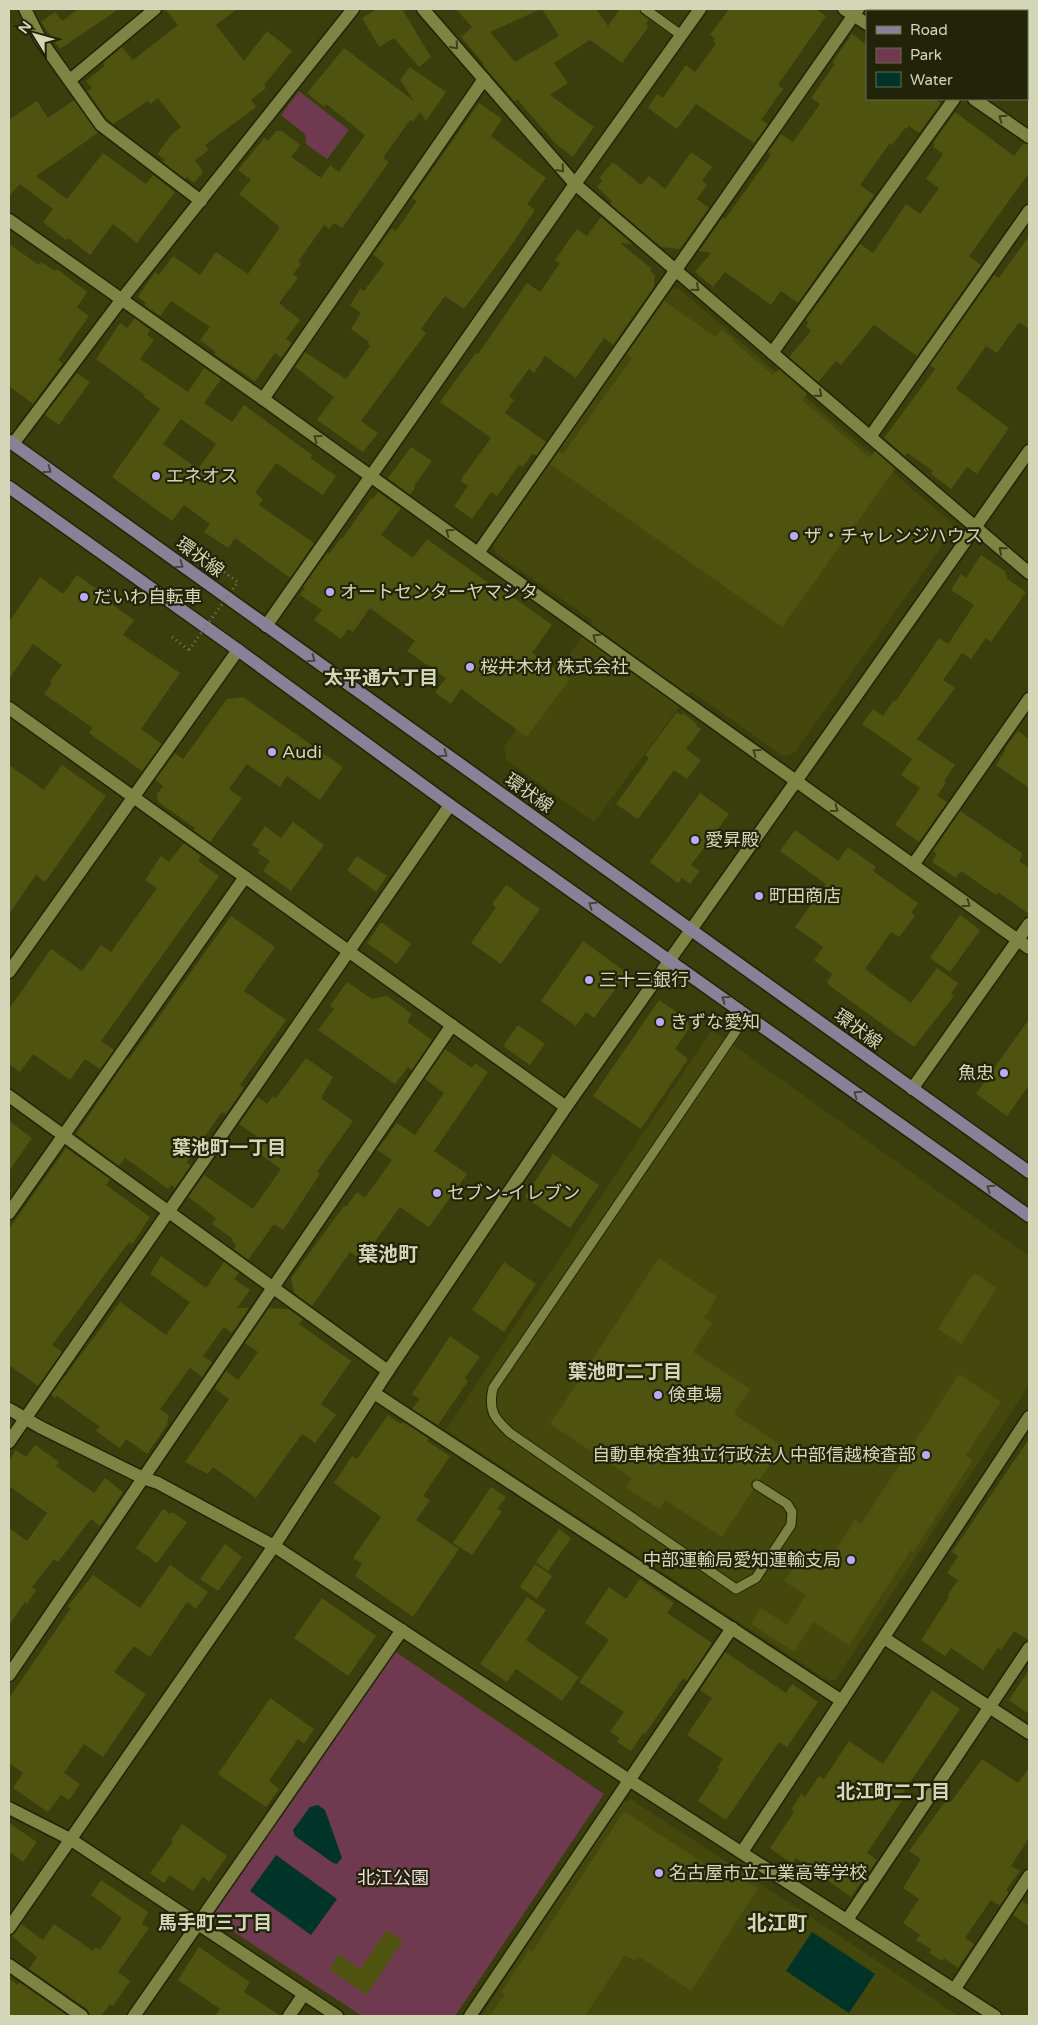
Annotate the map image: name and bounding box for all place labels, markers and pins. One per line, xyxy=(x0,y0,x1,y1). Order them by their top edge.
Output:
place label: エネオス xyxy=(166,465,238,487)
marker: エネオス xyxy=(150,470,162,482)
place label: ザ・チャレンジハウス xyxy=(804,525,983,547)
marker: ザ・チャレンジハウス xyxy=(788,530,800,542)
place label: オートセンターヤマシタ xyxy=(340,581,538,603)
place label: だいわ自転車 xyxy=(94,586,202,608)
marker: オートセンターヤマシタ xyxy=(324,586,336,598)
marker: だいわ自転車 xyxy=(78,591,90,603)
place label: 桜井木材 株式会社 xyxy=(480,656,629,678)
marker: 桜井木材 株式会社 xyxy=(464,661,476,673)
place label: Audi xyxy=(282,741,322,763)
marker: Audi xyxy=(266,746,278,758)
place label: 愛昇殿 xyxy=(705,829,759,851)
marker: 愛昇殿 xyxy=(689,834,701,846)
place label: 町田商店 xyxy=(769,885,841,907)
marker: 町田商店 xyxy=(753,890,765,902)
place label: 三十三銀行 xyxy=(599,969,689,991)
marker: 三十三銀行 xyxy=(583,974,595,986)
place label: きずな愛知 xyxy=(670,1011,760,1033)
marker: きずな愛知 xyxy=(654,1016,666,1028)
place label: 魚忠 xyxy=(958,1062,994,1084)
marker: 魚忠 xyxy=(998,1067,1010,1079)
place label: セブン-イレブン xyxy=(447,1182,580,1204)
marker: セブン-イレブン xyxy=(431,1187,443,1199)
place label: 倹車場 xyxy=(668,1384,722,1406)
marker: 倹車場 xyxy=(652,1389,664,1401)
place label: 自動車検査独立行政法人中部信越検査部 xyxy=(592,1444,916,1466)
marker: 自動車検査独立行政法人中部信越検査部 xyxy=(920,1449,932,1461)
place label: 中部運輸局愛知運輸支局 xyxy=(643,1549,841,1571)
marker: 中部運輸局愛知運輸支局 xyxy=(845,1554,857,1566)
place label: 名古屋市立工業高等学校 xyxy=(669,1862,867,1884)
marker: 名古屋市立工業高等学校 xyxy=(653,1867,665,1879)

